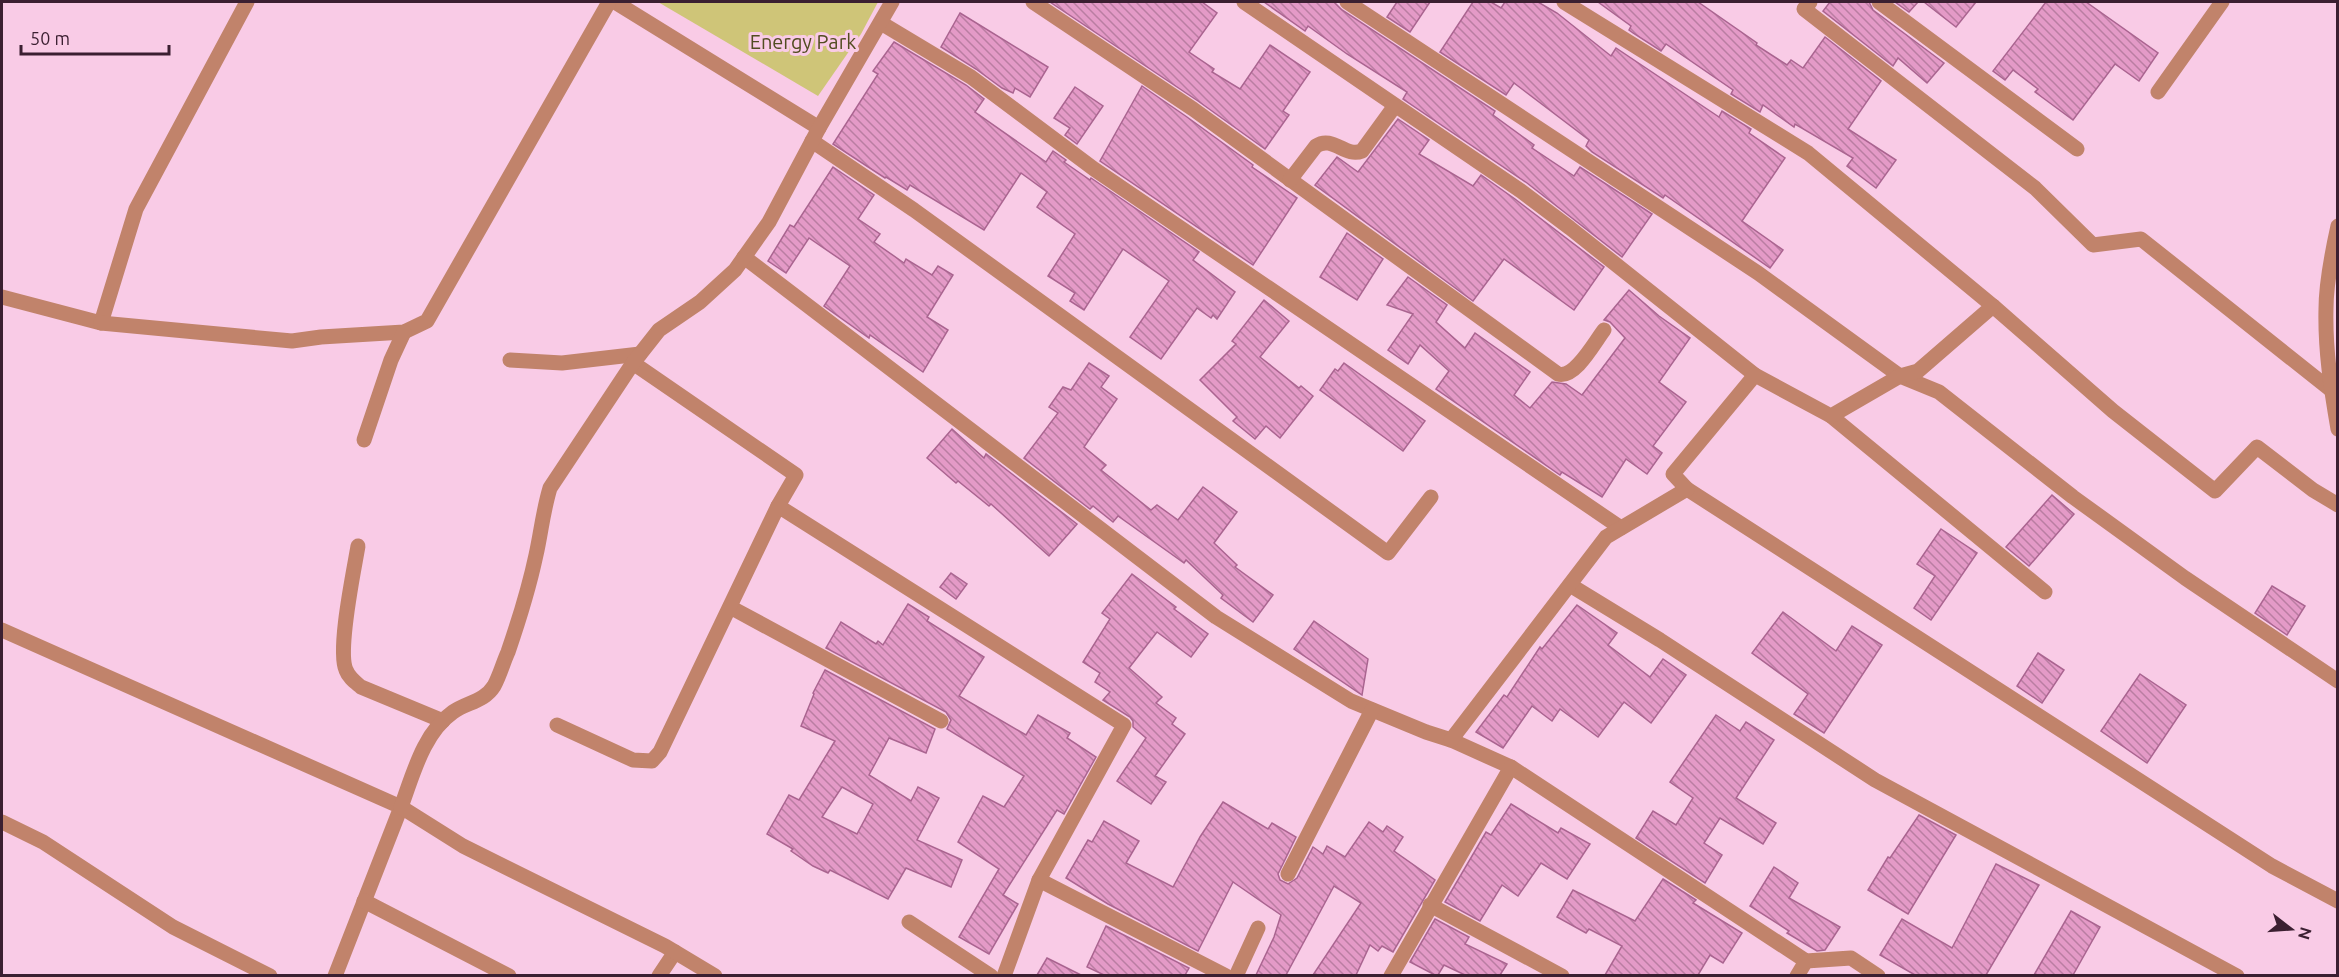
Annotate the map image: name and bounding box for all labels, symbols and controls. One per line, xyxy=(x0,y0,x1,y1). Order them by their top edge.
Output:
scale bar xyxy=(21,18,170,56)
text: 50 m xyxy=(30,28,70,48)
park label: Energy Park xyxy=(750,30,856,53)
north arrow xyxy=(2261,899,2321,959)
text: N xyxy=(2295,925,2316,942)

